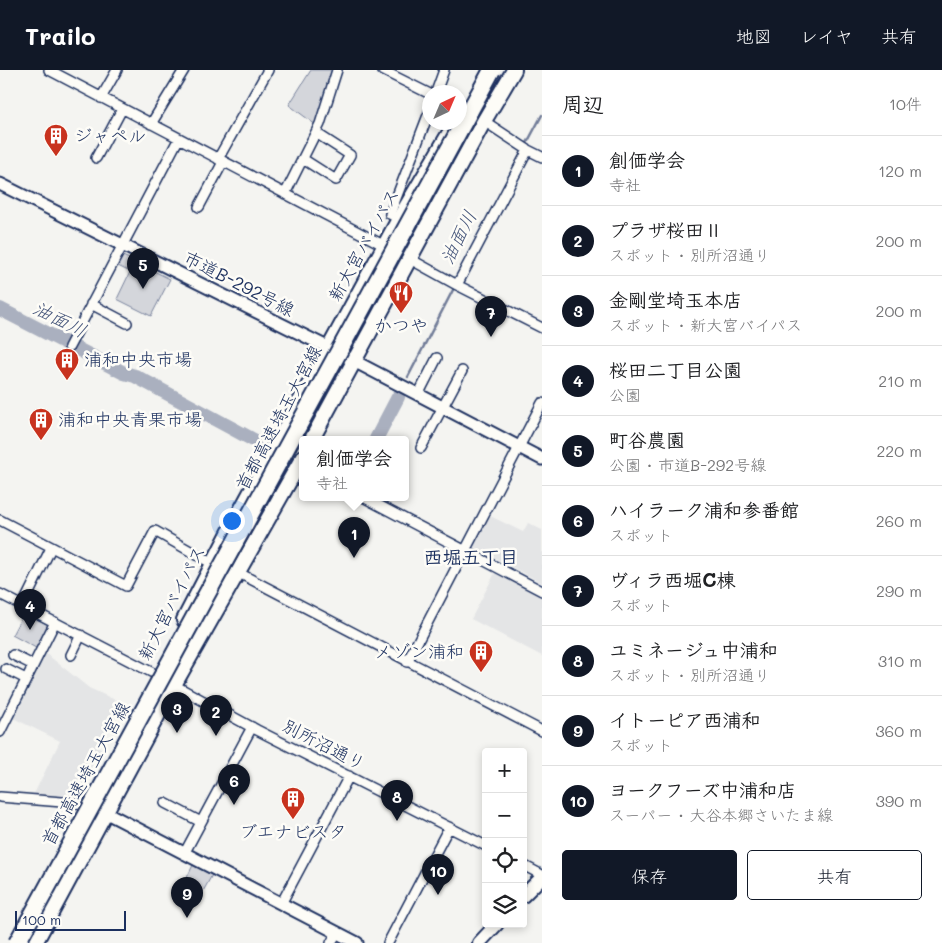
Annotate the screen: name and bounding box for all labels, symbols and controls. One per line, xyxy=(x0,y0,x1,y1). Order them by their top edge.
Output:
text: Trailo xyxy=(25,20,96,51)
text: 地図 xyxy=(736,24,772,48)
text: レイヤ xyxy=(800,24,853,48)
text: 共有 xyxy=(881,24,917,48)
north arrow xyxy=(422,85,467,130)
text: 周辺 xyxy=(562,90,604,117)
text: 10件 xyxy=(889,93,922,114)
building icon: ジャペル xyxy=(43,123,69,157)
place label: ジャペル xyxy=(74,123,146,147)
text: 創価学会 xyxy=(609,147,685,172)
text: 1 xyxy=(574,160,582,181)
text: 120 m xyxy=(878,160,922,181)
text: 寺社 xyxy=(609,174,641,195)
street label: 新大宮バイパス xyxy=(322,184,404,305)
water label: 油面川 xyxy=(433,206,482,268)
text: プラザ桜田Ⅱ xyxy=(609,217,723,242)
text: 2 xyxy=(574,230,582,251)
text: 200 m xyxy=(875,230,922,251)
text: スポット · 別所沼通り xyxy=(609,244,770,265)
street label: 市道B-292号線 xyxy=(180,245,299,321)
pin: 5 xyxy=(127,248,159,289)
restaurant icon: かつや xyxy=(388,280,414,314)
text: 金剛堂埼玉本店 xyxy=(609,287,742,312)
water label: 油面川 xyxy=(29,294,91,343)
pin: 7 xyxy=(475,296,507,337)
text: 3 xyxy=(573,300,583,321)
text: 200 m xyxy=(875,300,922,321)
place label: かつや xyxy=(374,313,428,337)
text: スポット · 新大宮バイパス xyxy=(609,314,802,335)
street label: 首都高速埼玉大宮線 xyxy=(229,340,327,495)
building icon: 浦和中央市場 xyxy=(54,347,80,381)
place label: 浦和中央市場 xyxy=(84,347,192,371)
text: 桜田二丁目公園 xyxy=(609,357,742,382)
text: 4 xyxy=(573,370,583,391)
text: 210 m xyxy=(878,370,922,391)
text: 公園 xyxy=(609,384,641,405)
building icon: 浦和中央青果市場 xyxy=(28,407,54,441)
place label: 浦和中央青果市場 xyxy=(58,407,202,431)
text: 町谷農園 xyxy=(609,427,685,452)
popup xyxy=(299,436,409,501)
text: 5 xyxy=(573,440,583,461)
text: 220 m xyxy=(876,440,922,461)
text: 創価学会 xyxy=(316,445,392,470)
text: 公園 · 市道B-292号線 xyxy=(609,454,766,475)
text: 寺社 xyxy=(316,472,348,493)
text: ハイラーク浦和参番館 xyxy=(609,497,799,522)
your location xyxy=(219,508,245,534)
text: 6 xyxy=(573,510,583,531)
text: 260 m xyxy=(876,510,922,531)
pin: 1 xyxy=(338,517,370,558)
text: スポット xyxy=(609,524,673,545)
street label: 新大宮バイパス xyxy=(132,541,210,664)
district label: 西堀五丁目 xyxy=(423,544,519,569)
text: ヴィラ西堀C棟 xyxy=(609,567,735,592)
text: 7 xyxy=(574,580,582,601)
text: 290 m xyxy=(876,580,922,601)
pin: 4 xyxy=(14,589,46,630)
text: スポット xyxy=(609,594,673,615)
text: ユミネージュ中浦和 xyxy=(609,637,778,662)
place label: メゾン浦和 xyxy=(374,639,464,663)
building icon: メゾン浦和 xyxy=(468,639,494,673)
text: 8 xyxy=(573,650,583,671)
text: 310 m xyxy=(878,650,922,671)
text: スポット · 別所沼通り xyxy=(609,664,770,685)
pin: 3 xyxy=(161,692,193,733)
pin: 2 xyxy=(200,695,232,736)
street label: 首都高速埼玉大宮線 xyxy=(35,697,135,850)
text: イトーピア西浦和 xyxy=(609,707,761,732)
street label: 別所沼通り xyxy=(279,713,370,775)
text: 9 xyxy=(573,720,583,741)
text: 360 m xyxy=(875,720,922,741)
text: スポット xyxy=(609,734,673,755)
map controls xyxy=(482,748,527,928)
button: + xyxy=(482,748,527,793)
pin: 6 xyxy=(218,764,250,805)
text: ヨークフーズ中浦和店 xyxy=(609,777,796,802)
pin: 8 xyxy=(381,780,413,821)
building icon: ブエナビスタ xyxy=(280,786,306,820)
text: 10 xyxy=(569,790,587,811)
text: 390 m xyxy=(875,790,922,811)
button: − xyxy=(482,793,527,838)
text: スーパー · 大谷本郷さいたま線 xyxy=(609,804,833,825)
place label: ブエナビスタ xyxy=(239,819,347,843)
button: locate xyxy=(482,838,527,883)
button: 保存 xyxy=(562,850,737,900)
button: 共有 xyxy=(747,850,922,900)
pin: 10 xyxy=(422,854,454,895)
pin: 9 xyxy=(171,877,203,918)
button: layers xyxy=(482,883,527,928)
scale bar xyxy=(15,908,126,931)
text: 100 m xyxy=(22,910,61,929)

